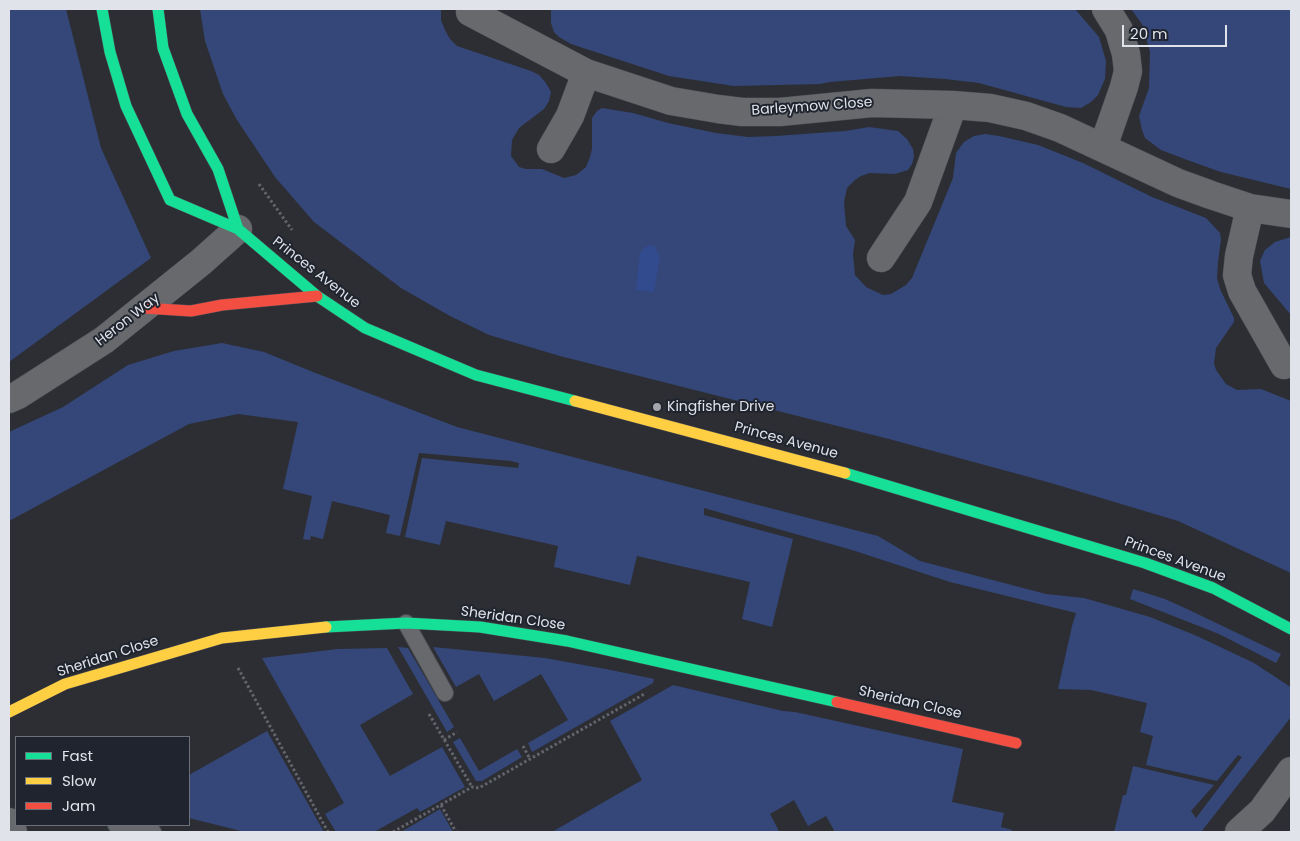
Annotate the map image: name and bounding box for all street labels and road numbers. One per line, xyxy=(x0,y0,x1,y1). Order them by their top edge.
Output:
street label: Barleymow Close xyxy=(751,94,873,120)
street label: Princes Avenue xyxy=(269,234,363,312)
street label: Heron Way xyxy=(93,290,163,350)
street label: Princes Avenue xyxy=(732,419,840,463)
street label: Princes Avenue xyxy=(1122,534,1228,586)
street label: Sheridan Close xyxy=(460,603,566,635)
street label: Sheridan Close xyxy=(55,633,161,681)
street label: Sheridan Close xyxy=(857,683,963,723)

